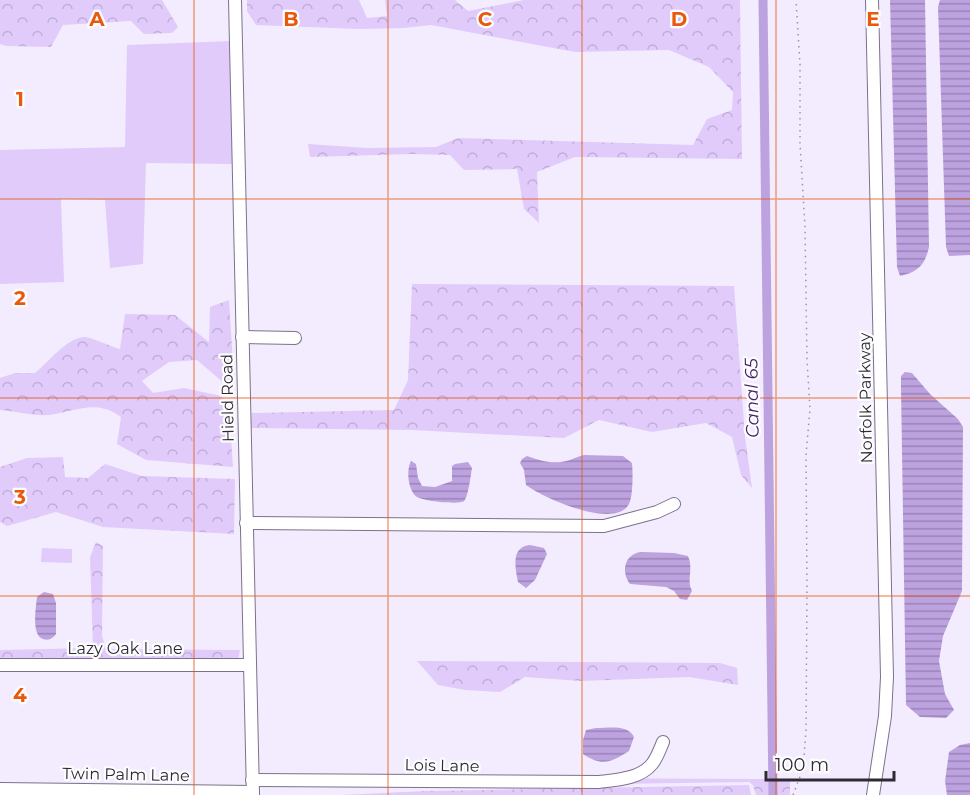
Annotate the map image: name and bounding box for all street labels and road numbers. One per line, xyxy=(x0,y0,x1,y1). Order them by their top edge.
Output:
street label: Norfolk Parkway xyxy=(855,332,876,463)
street label: Hield Road xyxy=(217,354,238,442)
street label: Lazy Oak Lane xyxy=(67,639,183,658)
street label: Lois Lane xyxy=(404,755,480,776)
street label: Twin Palm Lane xyxy=(62,764,190,785)

